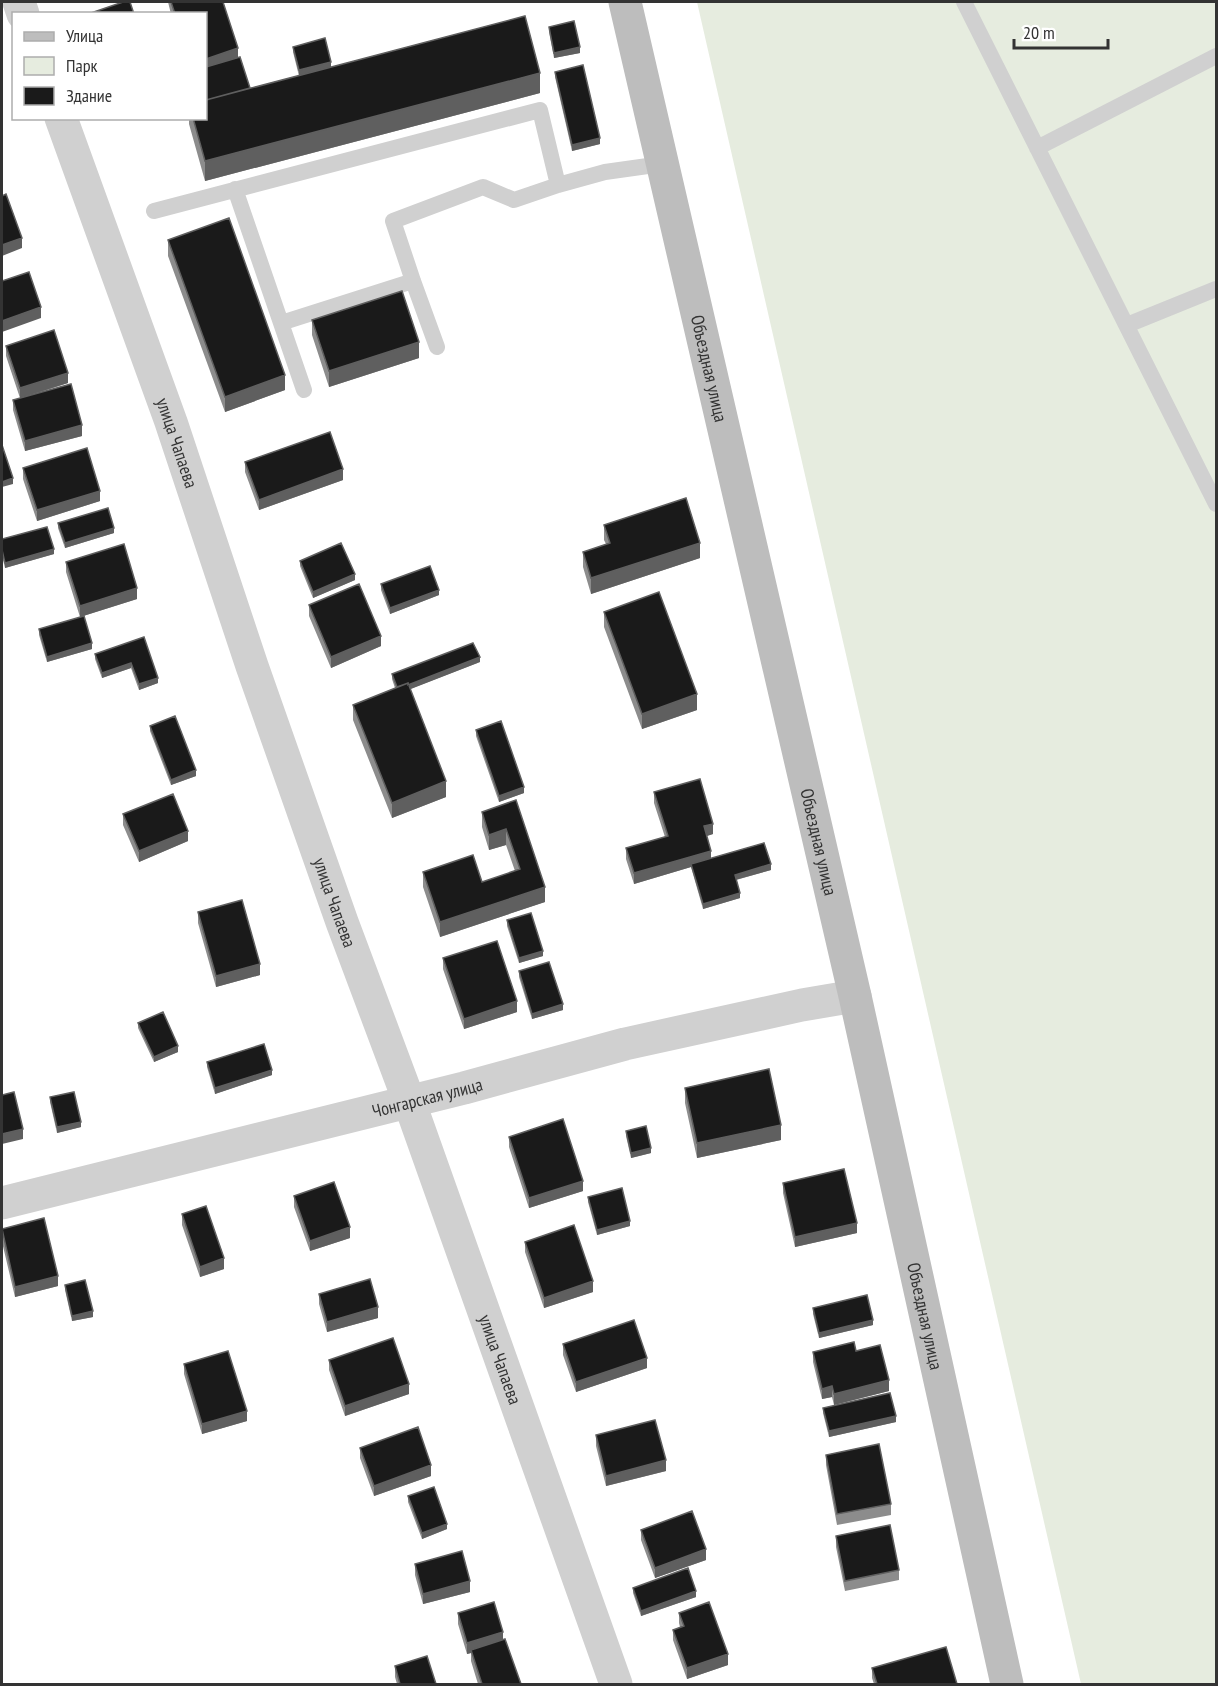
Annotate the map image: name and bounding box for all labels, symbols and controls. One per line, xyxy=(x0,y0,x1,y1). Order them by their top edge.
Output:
legend xyxy=(12,12,207,120)
scale bar xyxy=(1014,12,1108,50)
text: 20 m xyxy=(1023,21,1055,44)
text: Улица xyxy=(66,24,103,47)
text: Парк xyxy=(66,54,97,77)
text: Здание xyxy=(66,84,112,107)
street label: Объездная улица xyxy=(686,313,733,424)
street label: улица Чапаева xyxy=(152,394,204,491)
street label: Объездная улица xyxy=(796,786,843,897)
street label: улица Чапаева xyxy=(309,854,362,950)
street label: Чонгарская улица xyxy=(369,1072,485,1122)
street label: Объездная улица xyxy=(903,1260,949,1372)
street label: улица Чапаева xyxy=(474,1311,527,1407)

